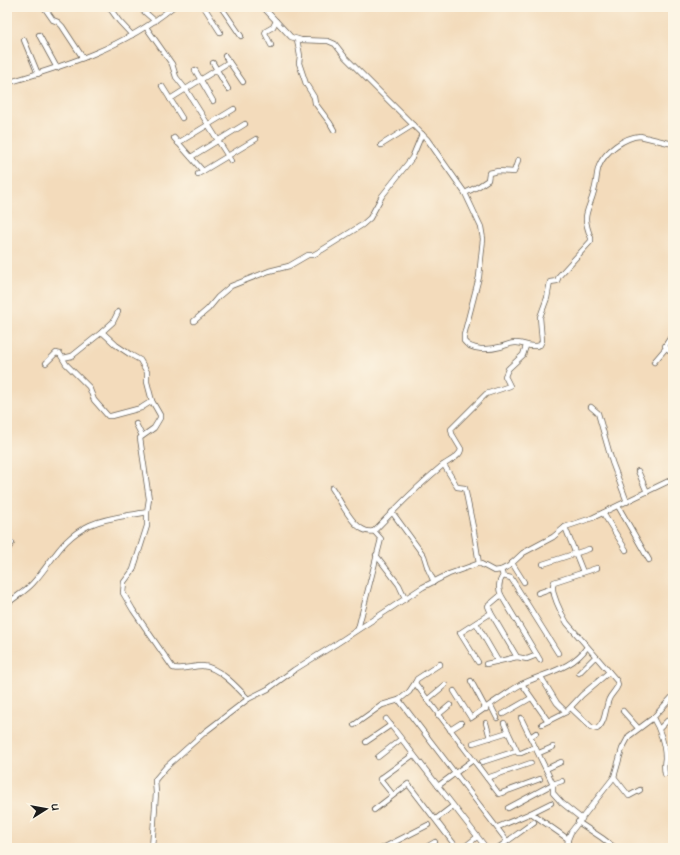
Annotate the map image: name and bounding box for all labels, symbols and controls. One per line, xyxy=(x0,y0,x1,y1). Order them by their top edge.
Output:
north arrow xyxy=(26,789,66,829)
text: U xyxy=(47,802,63,812)

